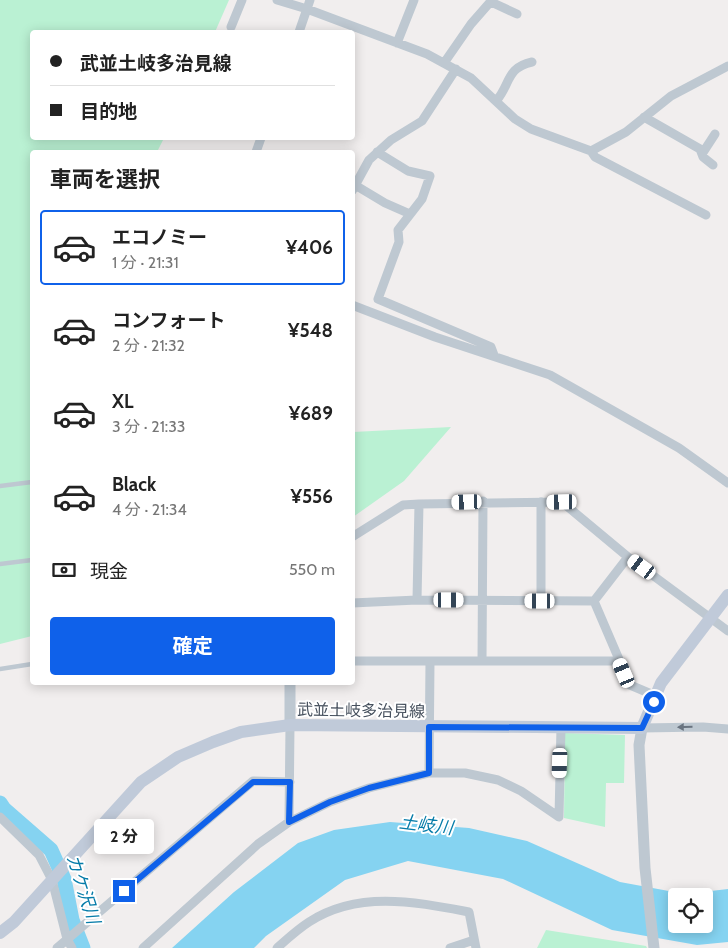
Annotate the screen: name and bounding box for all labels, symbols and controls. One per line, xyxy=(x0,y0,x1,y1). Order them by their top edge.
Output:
text: 武並土岐多治見線 xyxy=(80,52,232,75)
text: 目的地 xyxy=(80,100,137,123)
text: 車両を選択 xyxy=(50,166,160,193)
icon: car xyxy=(52,225,97,270)
text: エコノミー xyxy=(112,226,207,249)
text: ¥406 xyxy=(286,236,333,259)
text: 1 分 · 21:31 xyxy=(112,253,179,272)
icon: car xyxy=(52,308,97,353)
text: コンフォート xyxy=(112,309,225,332)
text: ¥548 xyxy=(288,319,333,342)
text: 2 分 · 21:32 xyxy=(112,336,185,355)
text: XL xyxy=(112,390,133,413)
icon: car xyxy=(52,391,97,436)
text: ¥689 xyxy=(289,402,333,425)
text: 3 分 · 21:33 xyxy=(112,417,186,436)
text: Black xyxy=(112,473,156,496)
icon: car xyxy=(52,474,97,519)
text: ¥556 xyxy=(290,485,333,508)
car xyxy=(451,494,482,510)
car xyxy=(546,494,577,510)
text: 4 分 · 21:34 xyxy=(112,500,187,519)
car xyxy=(625,552,658,582)
icon: cash xyxy=(50,556,78,584)
text: 現金 xyxy=(90,560,128,583)
text: 550 m xyxy=(289,560,335,579)
car xyxy=(434,593,464,608)
car xyxy=(525,594,555,609)
button: 確定 xyxy=(50,617,335,675)
car xyxy=(611,656,636,690)
route start xyxy=(643,691,665,713)
street label: 武並土岐多治見線 xyxy=(297,700,425,721)
one-way arrow xyxy=(677,724,693,732)
car xyxy=(551,748,568,778)
water label: 土岐川 xyxy=(398,811,456,839)
callout: 2 分 xyxy=(94,818,154,854)
text: 2 分 xyxy=(110,827,138,846)
water label: カケ沢川 xyxy=(61,851,105,929)
route end xyxy=(113,880,135,902)
map controls xyxy=(668,888,713,933)
button: locate xyxy=(668,888,713,933)

